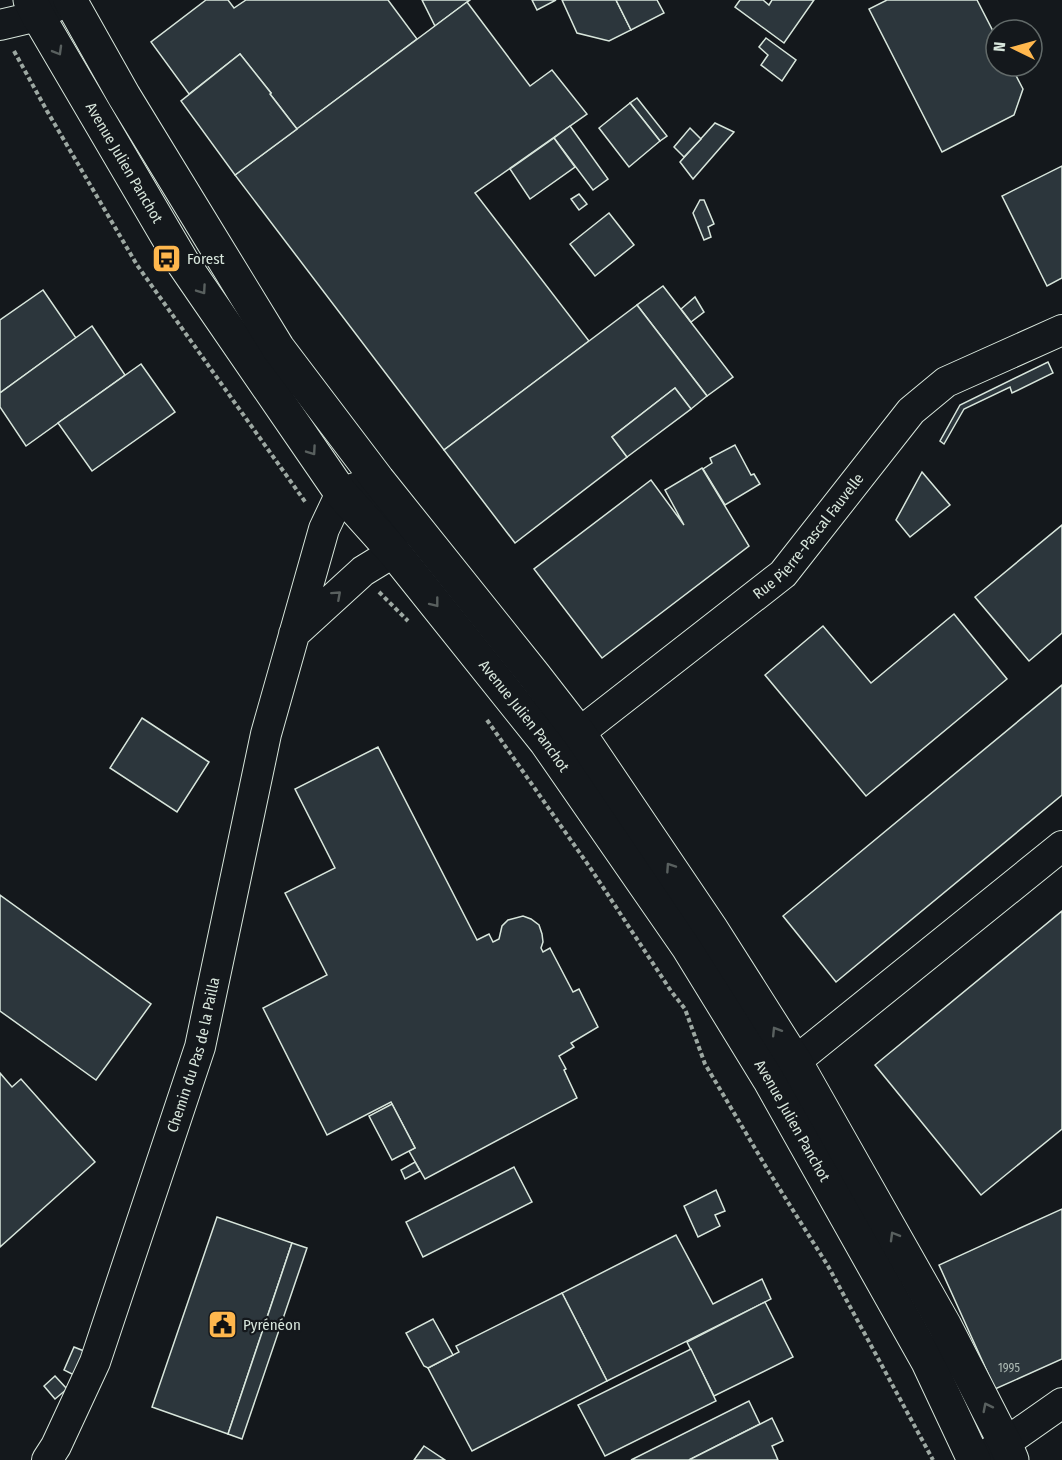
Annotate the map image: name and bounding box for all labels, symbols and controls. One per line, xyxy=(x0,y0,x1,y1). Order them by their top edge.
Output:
north arrow xyxy=(984,18,1044,78)
text: N xyxy=(990,41,1009,52)
one-way arrow xyxy=(51,45,63,55)
street label: Avenue Julien Panchot xyxy=(82,99,167,226)
bus stop icon: Forest xyxy=(150,243,182,275)
place label: Forest xyxy=(187,250,225,268)
one-way arrow xyxy=(195,284,206,295)
one-way arrow xyxy=(305,444,316,455)
street label: Rue Pierre-Pascal Fauvelle xyxy=(749,470,868,603)
one-way arrow xyxy=(330,591,341,602)
one-way arrow xyxy=(427,596,438,607)
street label: Avenue Julien Panchot xyxy=(475,656,573,775)
one-way arrow xyxy=(665,863,677,873)
street label: Chemin du Pas de la Pailla xyxy=(163,976,223,1135)
one-way arrow xyxy=(772,1026,783,1037)
street label: Avenue Julien Panchot xyxy=(751,1057,834,1185)
one-way arrow xyxy=(890,1232,901,1242)
public building icon: Pyrénéon xyxy=(206,1309,238,1341)
place label: Pyrénéon xyxy=(243,1316,301,1334)
house number: 1995 xyxy=(998,1361,1020,1375)
one-way arrow xyxy=(982,1403,994,1414)

